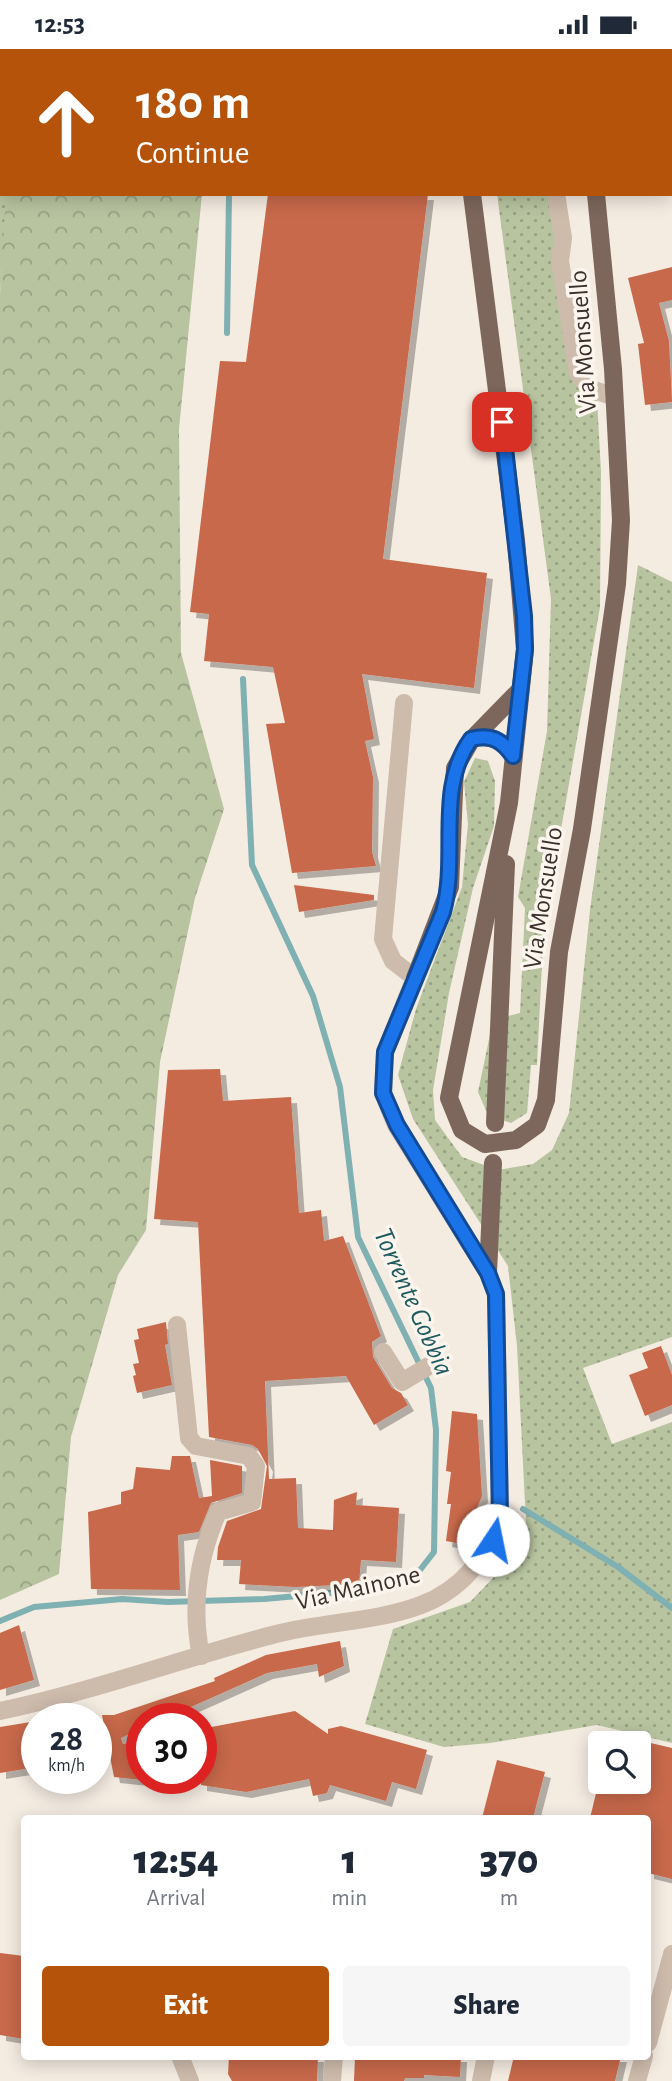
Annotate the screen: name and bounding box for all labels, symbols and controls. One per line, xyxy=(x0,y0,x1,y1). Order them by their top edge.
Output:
text: 12:53 xyxy=(35,11,85,37)
icon: ahead xyxy=(21,77,112,168)
text: 180 m xyxy=(136,79,250,128)
text: Continue xyxy=(136,137,249,169)
street label: Via Monsuello xyxy=(565,269,601,415)
pin xyxy=(472,392,532,452)
icon: arrive xyxy=(483,403,521,441)
street label: Via Monsuello xyxy=(519,825,567,971)
water label: Torrente Gobbia xyxy=(368,1224,458,1380)
position arrow xyxy=(456,1503,530,1577)
street label: Via Mainone xyxy=(293,1561,423,1615)
speed limit sign: 30 xyxy=(126,1703,217,1794)
text: 28 xyxy=(50,1722,83,1757)
map controls xyxy=(588,1731,651,1794)
button: search xyxy=(588,1731,651,1794)
text: km/h xyxy=(48,1757,85,1775)
text: 12:54 xyxy=(134,1839,219,1881)
text: 1 xyxy=(341,1839,357,1881)
text: 370 xyxy=(480,1839,538,1881)
text: Arrival xyxy=(147,1887,206,1910)
text: min xyxy=(331,1887,367,1910)
text: m xyxy=(500,1887,518,1910)
button: Exit xyxy=(42,1966,329,2046)
button: Share xyxy=(343,1966,630,2046)

